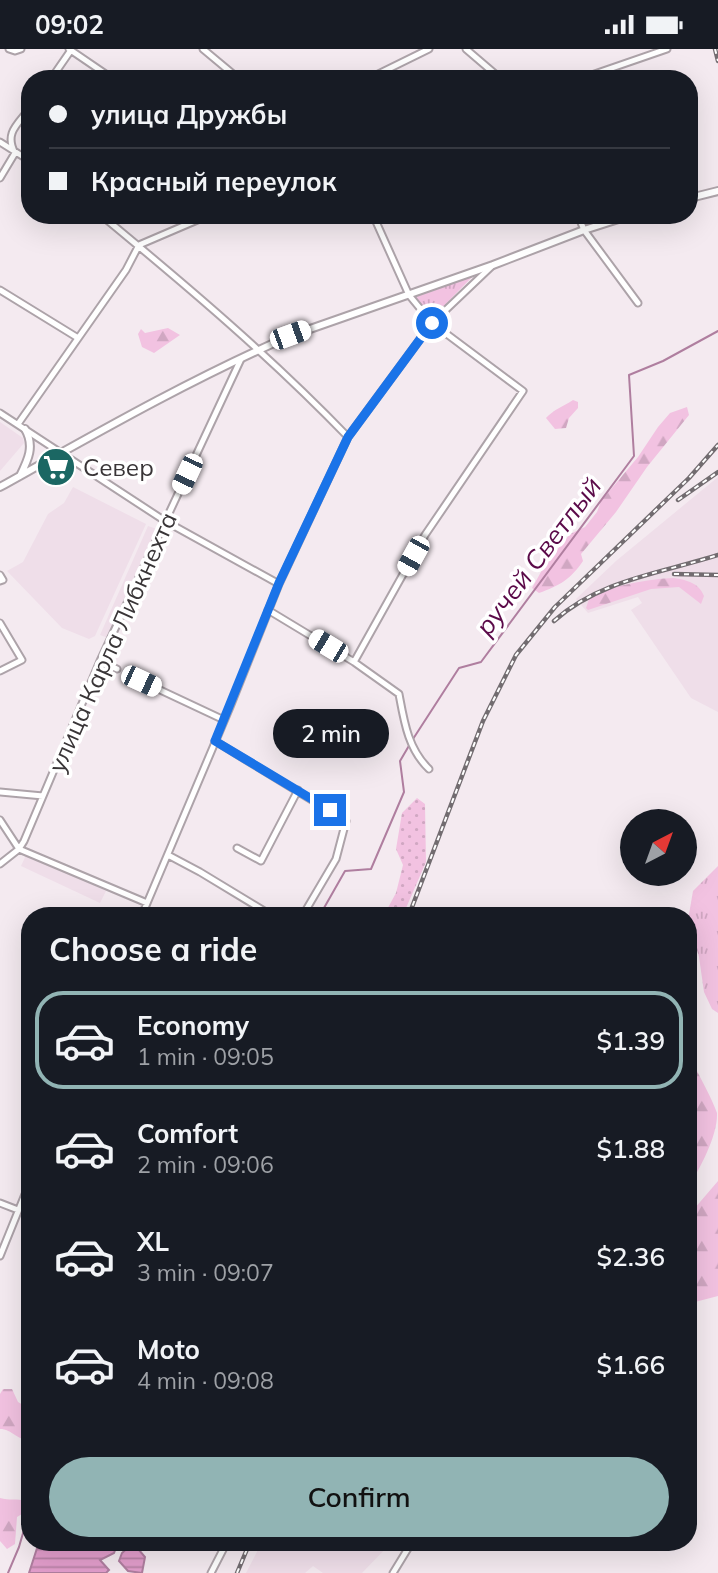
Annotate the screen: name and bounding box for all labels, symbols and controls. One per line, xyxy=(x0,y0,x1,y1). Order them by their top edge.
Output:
text: 09:02 xyxy=(35,8,104,41)
text: улица Дружбы xyxy=(91,98,287,131)
text: Красный переулок xyxy=(91,165,337,198)
route start xyxy=(416,307,448,339)
car xyxy=(267,318,314,352)
supermarket icon: Север xyxy=(35,446,77,488)
car xyxy=(169,451,206,497)
place label: Север xyxy=(83,452,154,482)
water label: ручей Светлый xyxy=(468,470,608,642)
street label: улица Карла Либкнехта xyxy=(41,507,183,777)
car xyxy=(394,533,433,579)
car xyxy=(305,626,352,666)
car xyxy=(118,663,165,699)
callout: 2 min xyxy=(272,709,388,757)
text: 2 min xyxy=(301,719,361,748)
route end xyxy=(314,794,346,826)
north arrow xyxy=(620,809,696,885)
map controls xyxy=(620,809,697,886)
text: Choose a ride xyxy=(49,929,257,969)
icon: car xyxy=(53,1009,116,1072)
text: Economy xyxy=(137,1009,249,1042)
text: $1.39 xyxy=(596,1024,665,1057)
text: 1 min · 09:05 xyxy=(137,1042,274,1071)
icon: car xyxy=(53,1117,116,1180)
text: Comfort xyxy=(137,1117,238,1150)
text: $1.88 xyxy=(596,1132,665,1165)
text: 2 min · 09:06 xyxy=(137,1150,274,1179)
icon: car xyxy=(53,1225,116,1288)
text: XL xyxy=(137,1225,169,1258)
text: $2.36 xyxy=(596,1240,665,1273)
text: 3 min · 09:07 xyxy=(137,1258,274,1287)
icon: car xyxy=(53,1333,116,1396)
text: Moto xyxy=(137,1333,200,1366)
text: $1.66 xyxy=(596,1348,665,1381)
text: 4 min · 09:08 xyxy=(137,1366,274,1395)
button: Confirm xyxy=(49,1457,669,1537)

